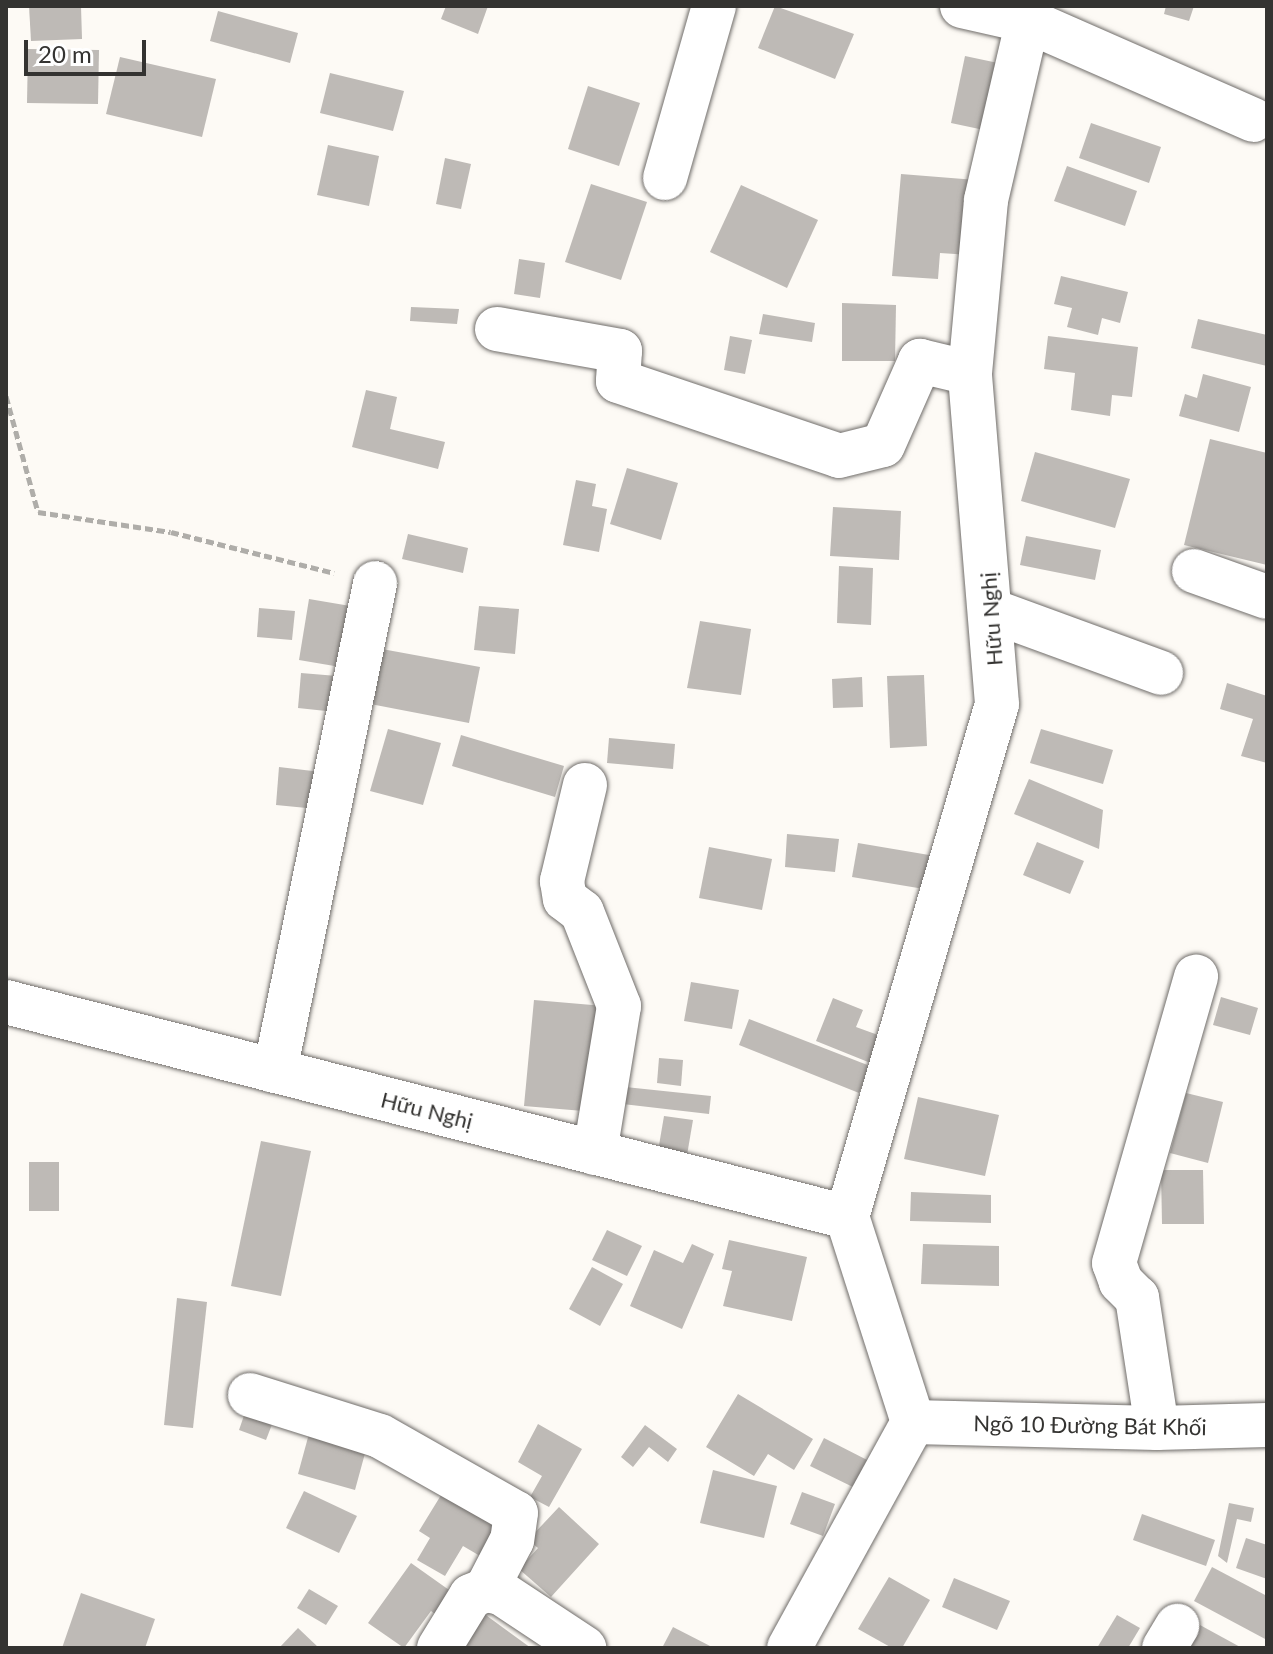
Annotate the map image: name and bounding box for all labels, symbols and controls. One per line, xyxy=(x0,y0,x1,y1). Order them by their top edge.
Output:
scale bar xyxy=(28,24,150,74)
text: 20 m xyxy=(38,39,92,68)
street label: Hữu Nghị xyxy=(975,571,1007,667)
street label: Hữu Nghị xyxy=(378,1086,476,1134)
street label: Ngõ 10 Đường Bát Khối xyxy=(973,1410,1207,1440)

